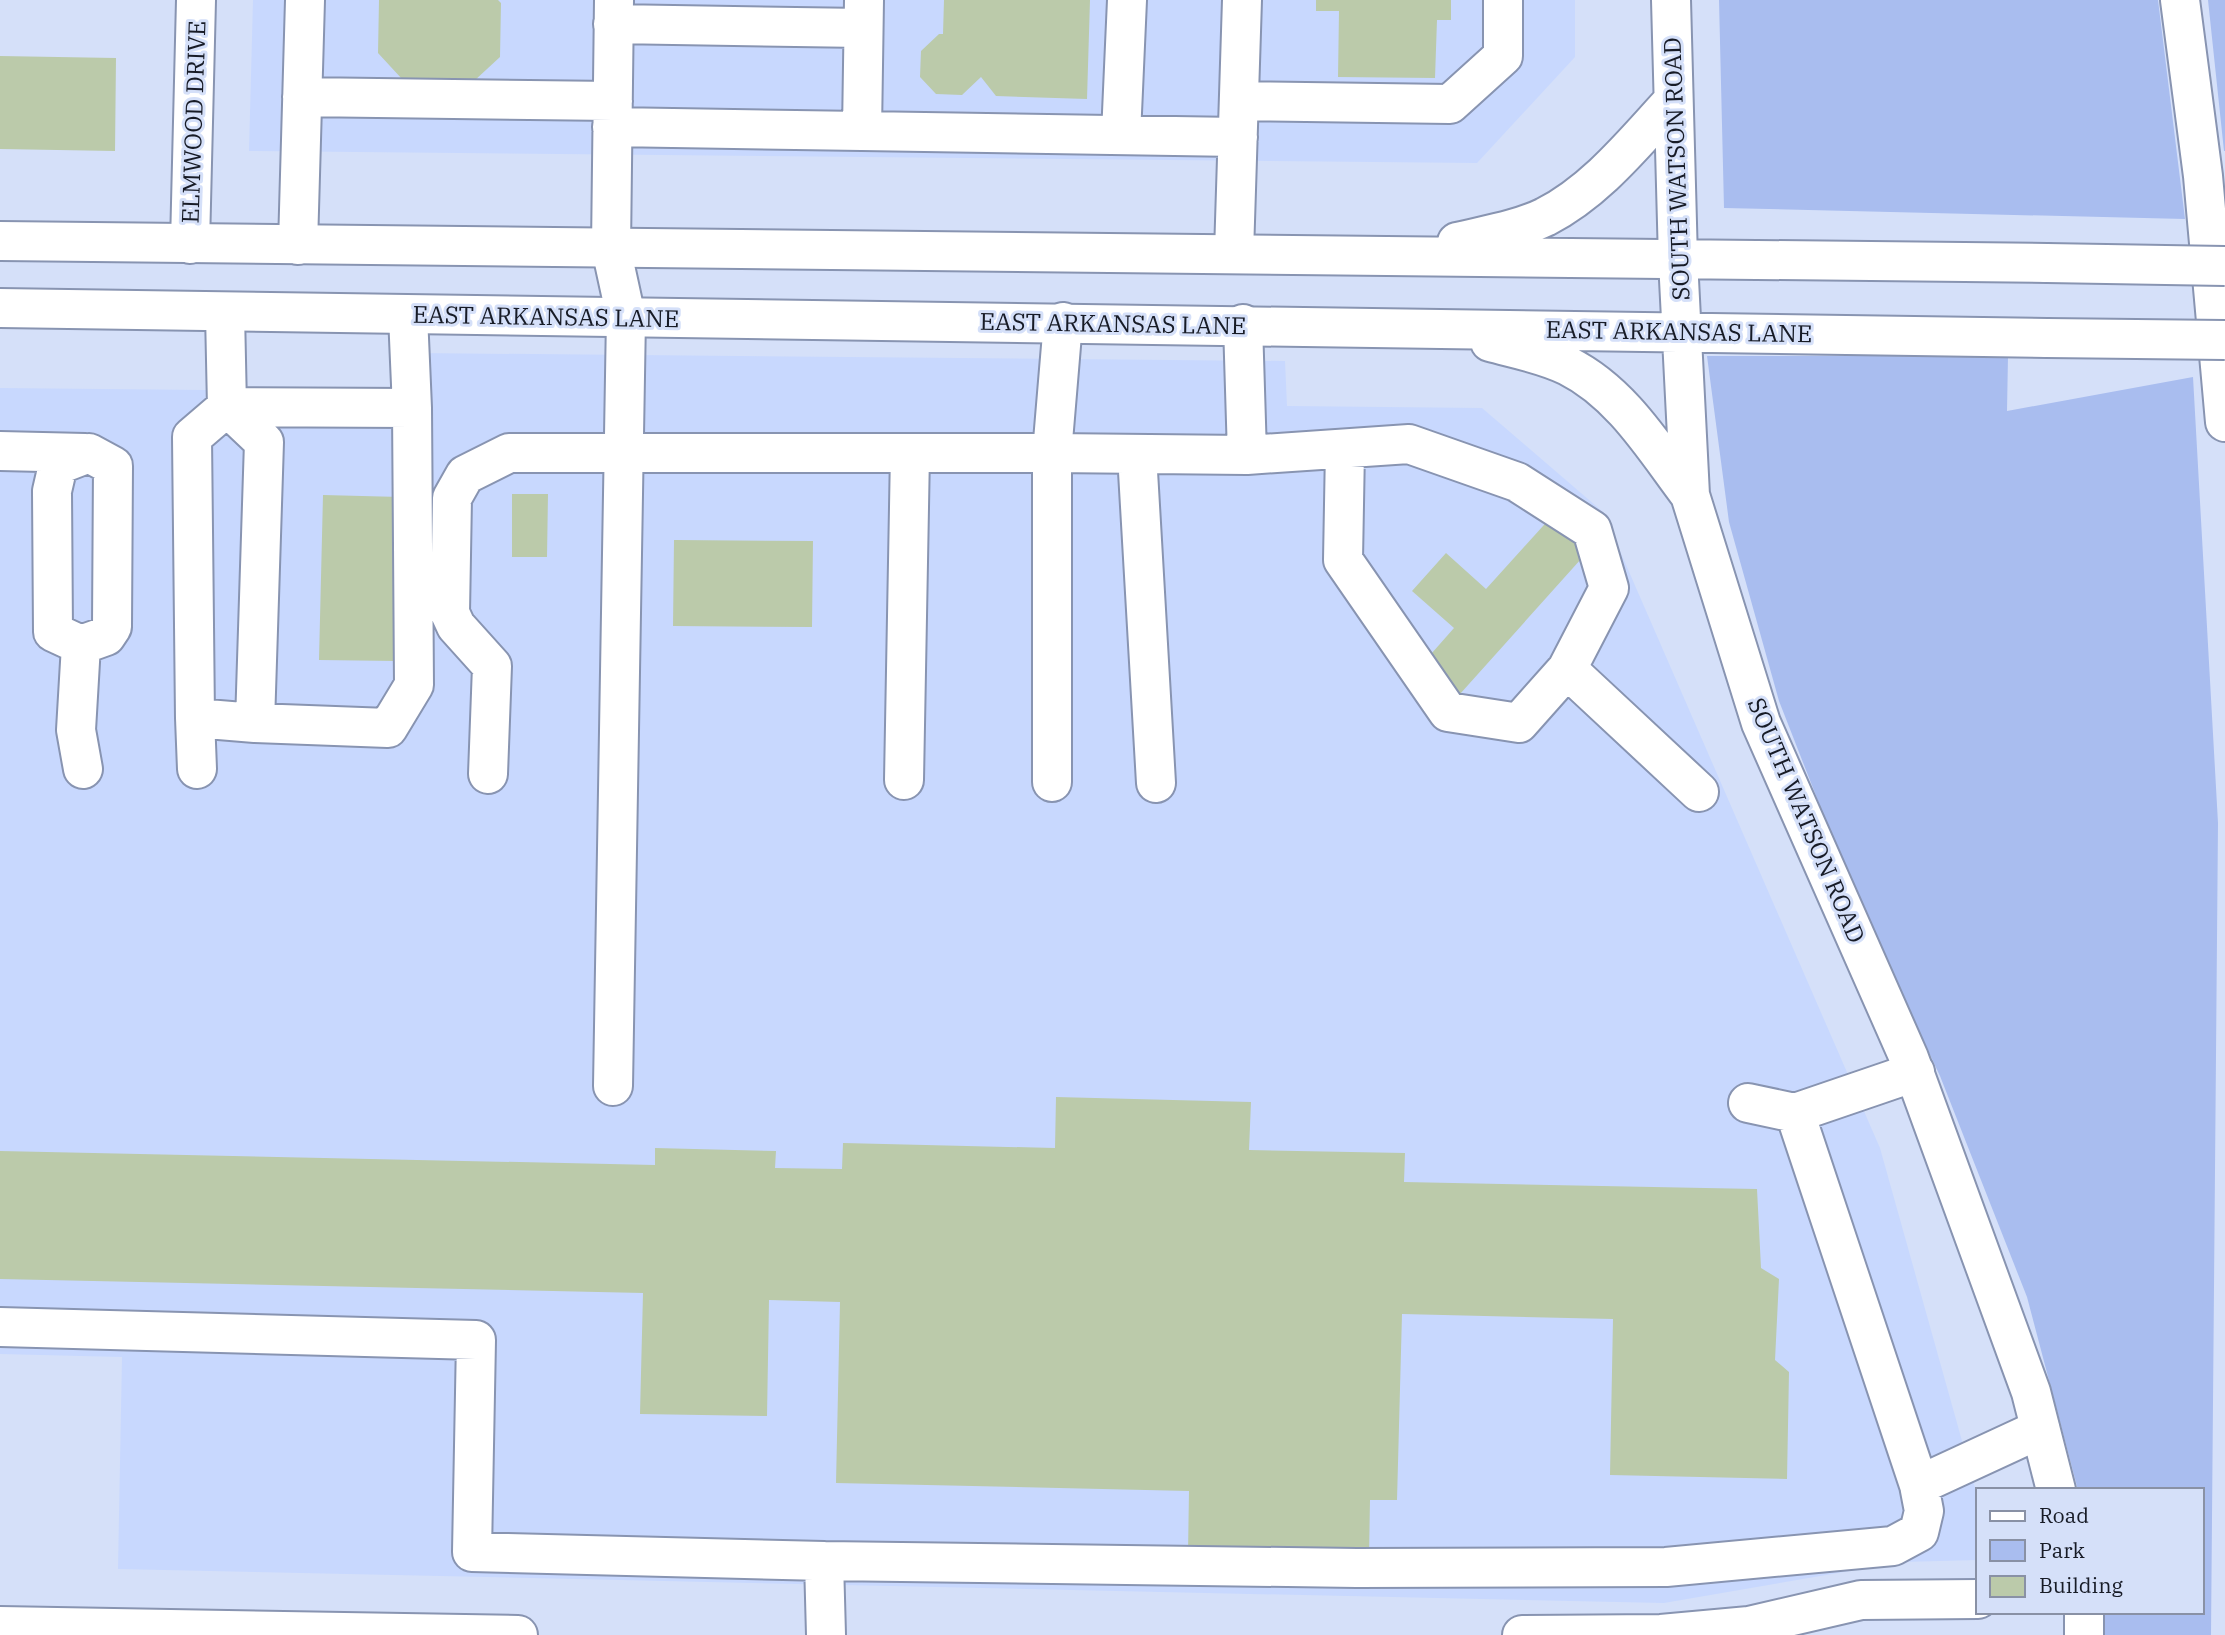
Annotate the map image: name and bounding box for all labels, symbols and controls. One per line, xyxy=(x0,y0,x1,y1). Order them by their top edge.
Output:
street label: ELMWOOD DRIVE xyxy=(173,20,213,224)
street label: SOUTH WATSON ROAD xyxy=(1655,37,1697,301)
street label: EAST ARKANSAS LANE xyxy=(412,298,680,334)
street label: EAST ARKANSAS LANE xyxy=(979,305,1247,341)
street label: EAST ARKANSAS LANE xyxy=(1545,313,1813,349)
street label: SOUTH WATSON ROAD xyxy=(1741,692,1873,948)
legend xyxy=(1976,1488,2204,1614)
text: Road xyxy=(2039,1501,2089,1529)
text: Park xyxy=(2039,1536,2086,1564)
text: Building xyxy=(2039,1571,2124,1599)

